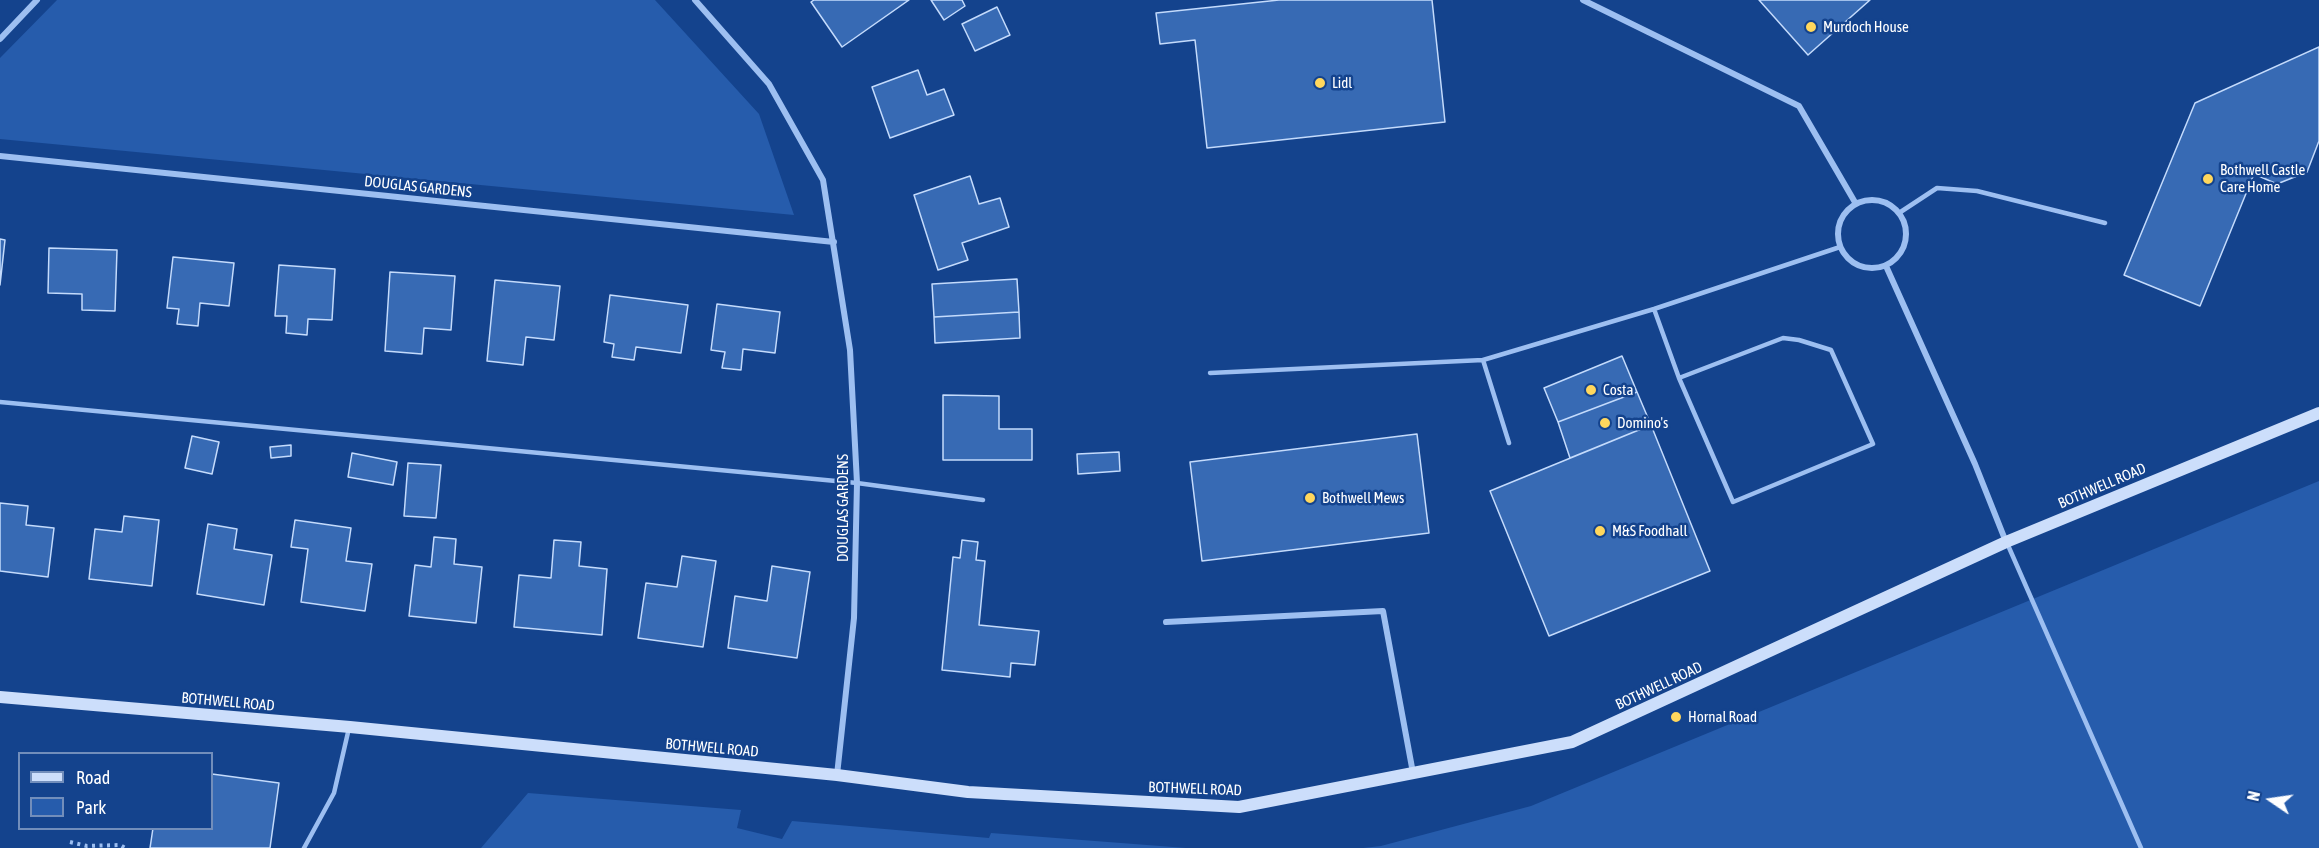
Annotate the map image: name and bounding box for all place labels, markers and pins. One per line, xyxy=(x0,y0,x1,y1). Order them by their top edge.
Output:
place label: Murdoch House xyxy=(1823,18,1909,36)
marker: Murdoch House xyxy=(1804,20,1818,34)
place label: Lidl xyxy=(1332,74,1352,92)
marker: Lidl xyxy=(1313,76,1327,90)
place label: Bothwell Castle Care Home xyxy=(2220,161,2305,196)
marker: Bothwell Castle Care Home xyxy=(2201,172,2215,186)
place label: Costa xyxy=(1603,381,1633,399)
marker: Costa xyxy=(1584,383,1598,397)
place label: Domino's xyxy=(1617,414,1668,432)
marker: Domino's xyxy=(1598,416,1612,430)
place label: Bothwell Mews xyxy=(1322,489,1404,507)
marker: Bothwell Mews xyxy=(1303,491,1317,505)
place label: M&S Foodhall xyxy=(1612,522,1687,540)
marker: M&S Foodhall xyxy=(1593,524,1607,538)
place label: Hornal Road xyxy=(1688,708,1757,726)
marker: Hornal Road xyxy=(1669,710,1683,724)

